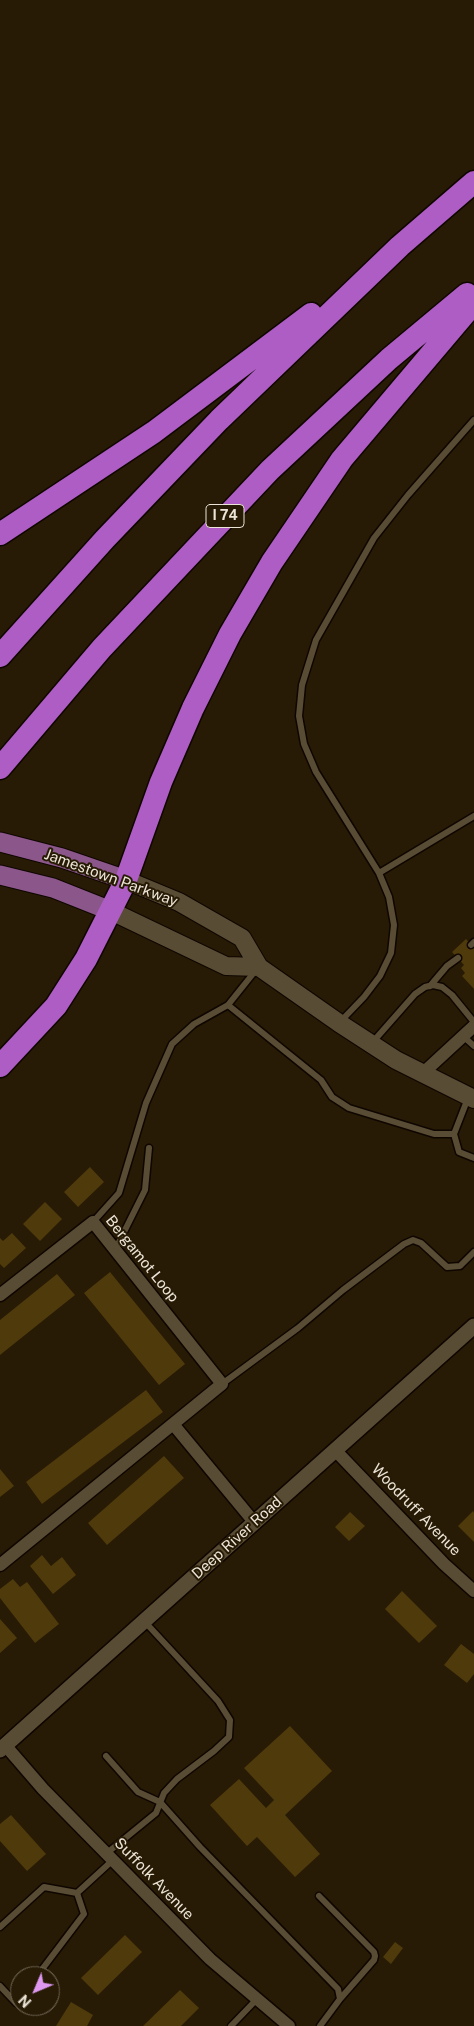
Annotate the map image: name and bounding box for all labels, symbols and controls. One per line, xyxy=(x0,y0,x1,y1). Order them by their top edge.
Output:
road number: I 74 xyxy=(206,504,244,528)
street label: Jamestown Parkway xyxy=(42,845,180,911)
street label: Bergamot Loop xyxy=(101,1212,183,1306)
street label: Woodruff Avenue xyxy=(368,1460,464,1560)
street label: Deep River Road xyxy=(188,1493,286,1583)
street label: Suffolk Avenue xyxy=(110,1834,198,1924)
north arrow xyxy=(10,1966,60,2016)
text: N xyxy=(16,1991,35,2010)

